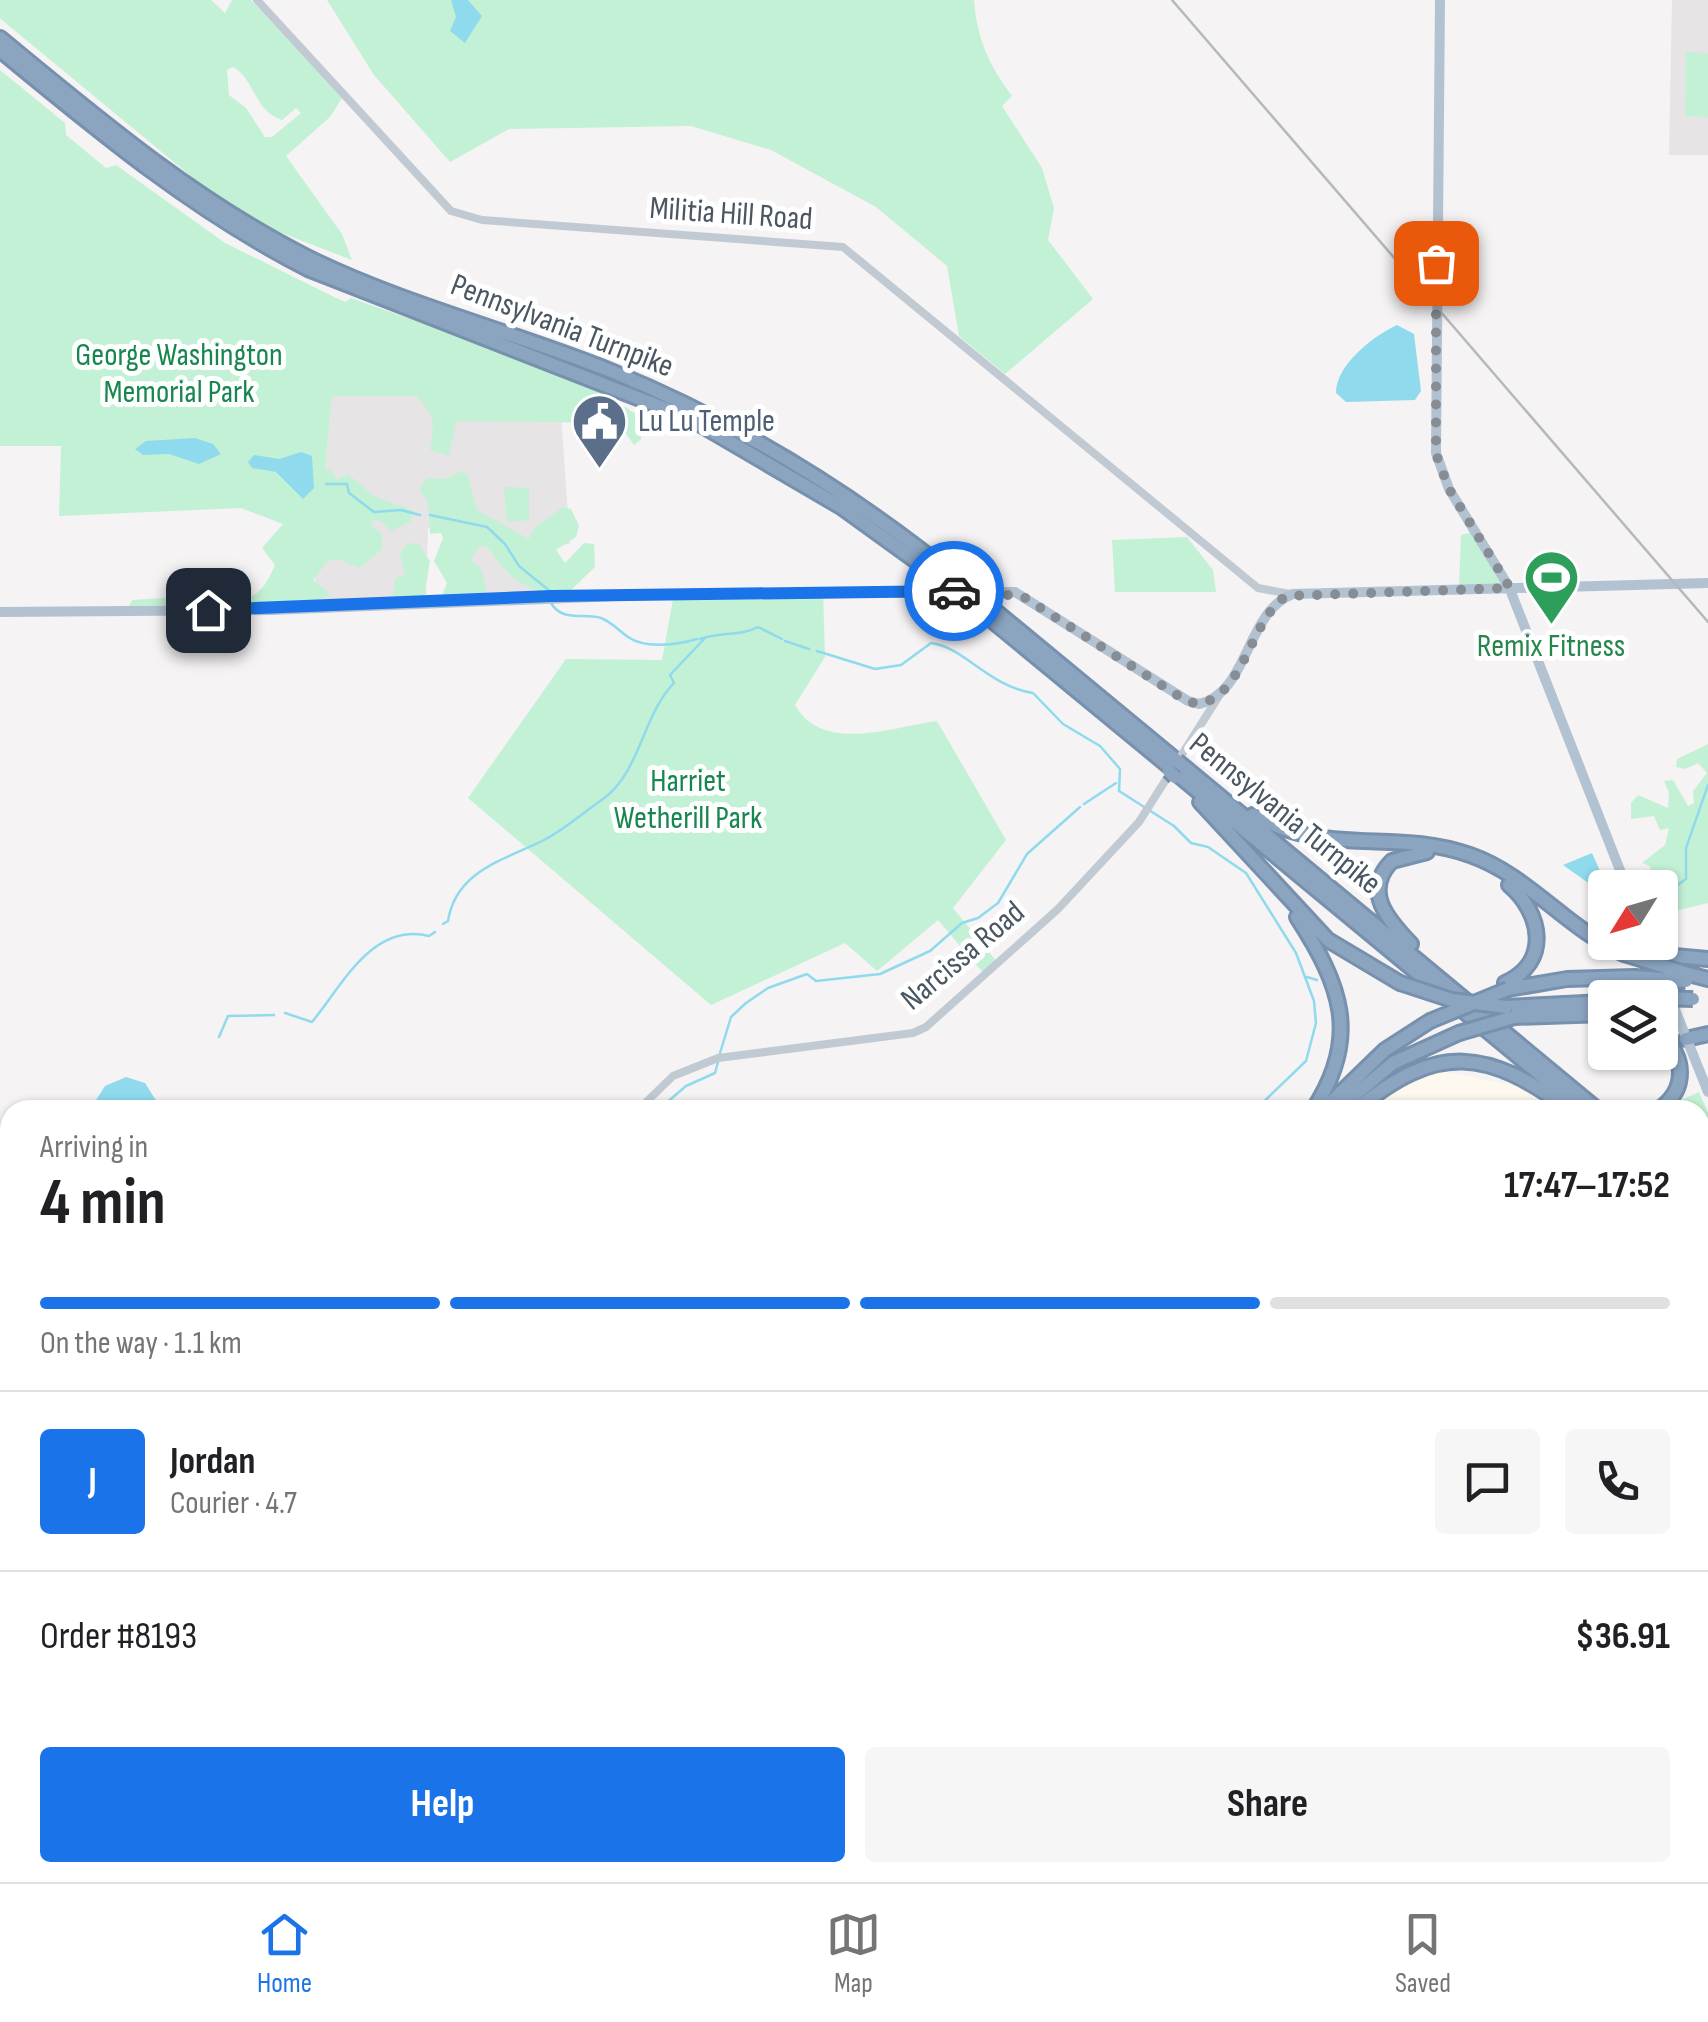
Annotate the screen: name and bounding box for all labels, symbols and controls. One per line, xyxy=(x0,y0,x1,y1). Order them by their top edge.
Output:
street label: Militia Hill Road xyxy=(648,189,814,239)
pin xyxy=(1394,221,1479,306)
icon: bag xyxy=(1409,236,1464,291)
street label: Pennsylvania Turnpike xyxy=(445,266,679,386)
park label: George Washington Memorial Park xyxy=(75,336,283,412)
public building icon: Lu Lu Temple xyxy=(569,391,629,470)
place label: Lu Lu Temple xyxy=(638,402,775,441)
courier xyxy=(904,541,1004,641)
sports icon: Remix Fitness xyxy=(1521,547,1581,626)
icon: car xyxy=(927,564,982,619)
pin xyxy=(166,568,251,653)
icon: home xyxy=(181,583,236,638)
place label: Remix Fitness xyxy=(1477,627,1625,666)
street label: Pennsylvania Turnpike xyxy=(1181,725,1389,903)
park label: Harriet Wetherill Park xyxy=(614,762,762,838)
north arrow xyxy=(1588,870,1678,960)
map controls xyxy=(1588,870,1678,1070)
street label: Narcissa Road xyxy=(893,893,1033,1019)
button: layers xyxy=(1588,980,1678,1070)
text: Arriving in xyxy=(40,1128,148,1167)
text: 17:47–17:52 xyxy=(1504,1163,1670,1208)
text: 4 min xyxy=(40,1165,166,1243)
text: On the way · 1.1 km xyxy=(40,1324,242,1363)
button: chat xyxy=(1435,1429,1540,1534)
button: phone xyxy=(1565,1429,1670,1534)
text: Jordan xyxy=(170,1439,255,1484)
text: J xyxy=(88,1459,97,1504)
text: Courier · 4.7 xyxy=(170,1484,297,1523)
text: Order #8193 xyxy=(40,1614,197,1659)
text: $36.91 xyxy=(1575,1614,1670,1659)
button: Help xyxy=(40,1747,845,1862)
button: Share xyxy=(865,1747,1670,1862)
tab: Home xyxy=(257,1907,312,2000)
tab: Map xyxy=(826,1907,881,2000)
tab: Saved xyxy=(1395,1907,1451,2000)

